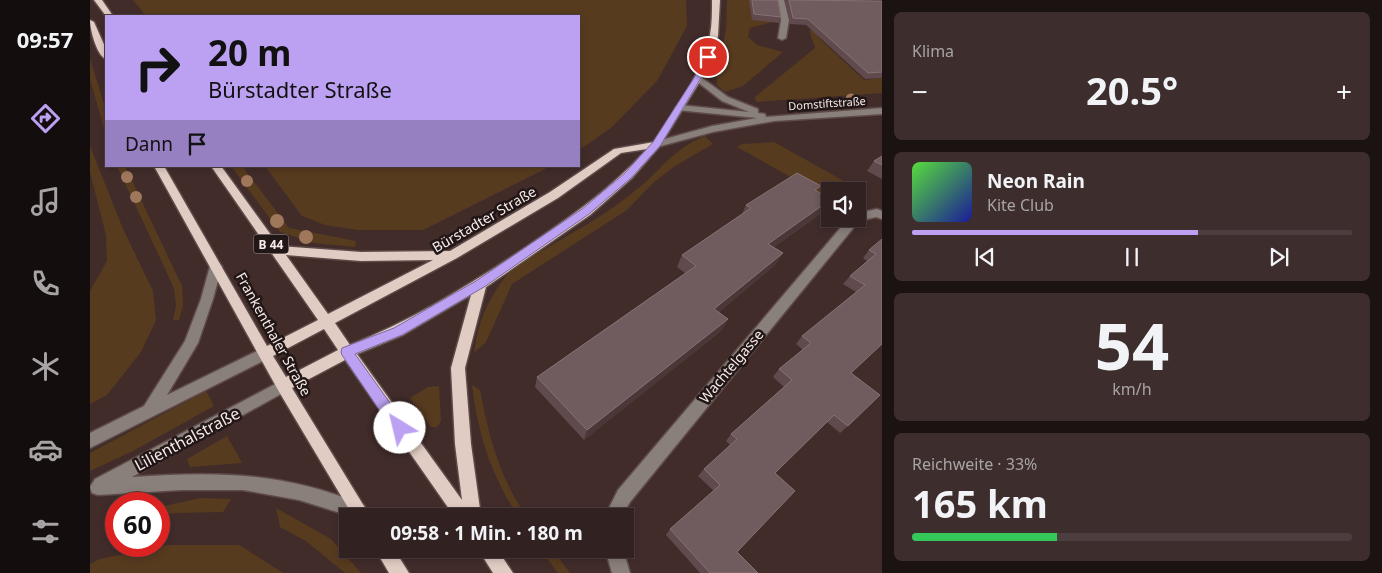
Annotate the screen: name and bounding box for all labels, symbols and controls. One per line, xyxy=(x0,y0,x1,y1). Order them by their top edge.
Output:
text: 09:57 xyxy=(17,24,73,54)
text: 20 m xyxy=(208,29,291,76)
icon: right xyxy=(125,35,190,100)
pin xyxy=(687,36,729,78)
text: Klima xyxy=(912,40,954,62)
icon: arrive xyxy=(694,43,722,71)
text: 20.5° xyxy=(1086,64,1178,116)
text: − xyxy=(912,72,928,110)
text: + xyxy=(1336,72,1352,110)
text: Bürstadter Straße xyxy=(208,74,392,104)
street label: Domstiftstraße xyxy=(788,93,866,113)
icon: directions xyxy=(28,101,63,136)
icon: arrive xyxy=(183,130,211,158)
text: Dann xyxy=(125,131,173,157)
text: Neon Rain xyxy=(987,168,1085,194)
street label: Bürstadter Straße xyxy=(429,181,539,256)
map controls xyxy=(821,182,866,227)
button: sound xyxy=(821,182,866,227)
icon: music xyxy=(28,184,63,219)
text: Kite Club xyxy=(987,194,1054,216)
road number: B 44 xyxy=(254,234,288,253)
icon: previous xyxy=(971,243,999,271)
icon: pause xyxy=(1118,243,1146,271)
icon: next xyxy=(1265,243,1293,271)
icon: phone xyxy=(28,266,63,301)
street label: Frankenthaler Straße xyxy=(232,269,316,399)
text: 54 xyxy=(1095,301,1169,389)
street label: Wachtelgasse xyxy=(695,325,767,407)
icon: climate xyxy=(28,349,63,384)
text: km/h xyxy=(1112,378,1152,400)
position arrow xyxy=(373,401,425,453)
street label: Lilienthalstraße xyxy=(131,402,243,476)
icon: car xyxy=(28,432,63,467)
text: Reichweite · 33% xyxy=(912,453,1037,475)
text: 165 km xyxy=(912,477,1048,529)
speed limit sign: 60 xyxy=(105,492,170,557)
icon: filters xyxy=(28,514,63,549)
text: 09:58 · 1 Min. · 180 m xyxy=(390,520,583,546)

